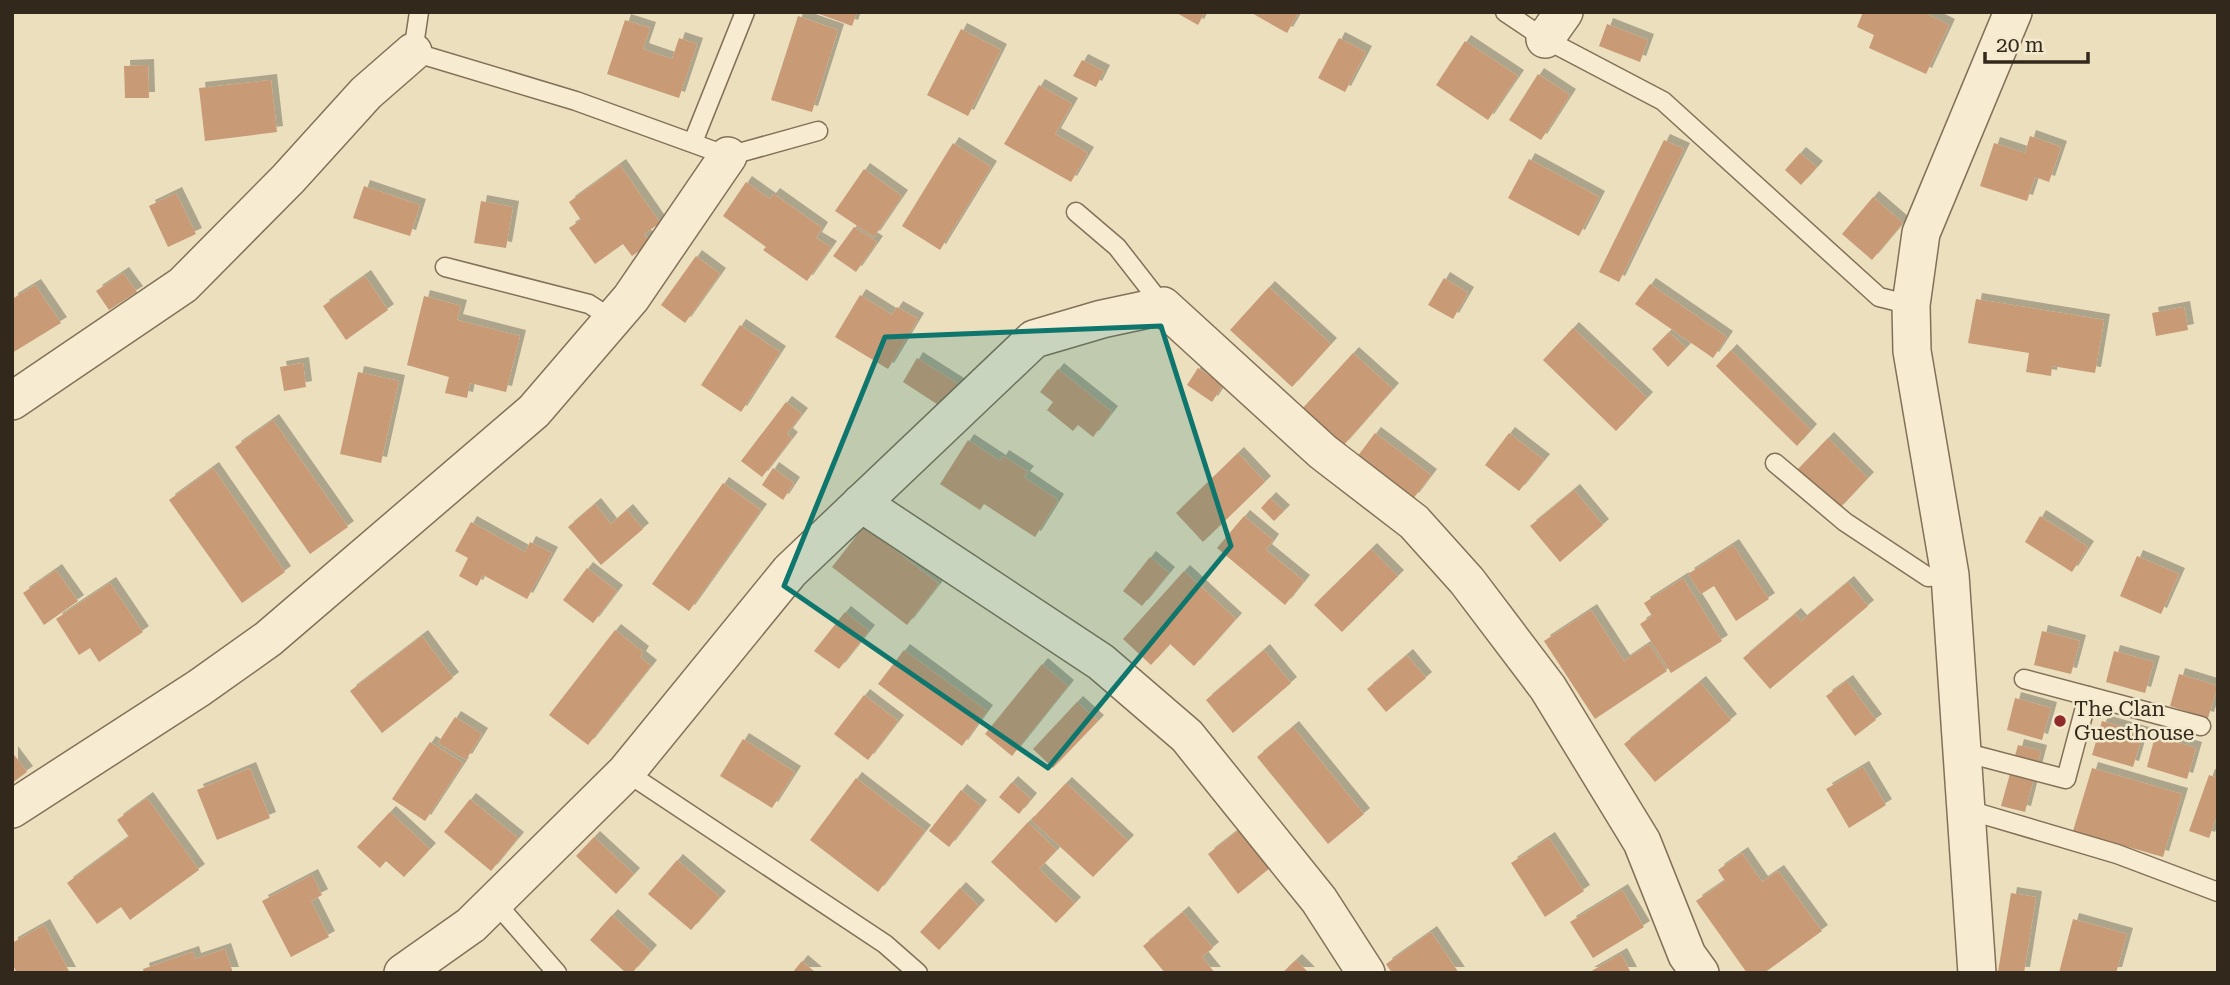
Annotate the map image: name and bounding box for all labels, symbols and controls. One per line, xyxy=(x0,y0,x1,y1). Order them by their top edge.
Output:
scale bar xyxy=(1985,21,2088,65)
text: 20 m xyxy=(1996,33,2044,57)
place label: The Clan Guesthouse xyxy=(2074,697,2194,745)
marker: The Clan Guesthouse xyxy=(2052,713,2068,729)

